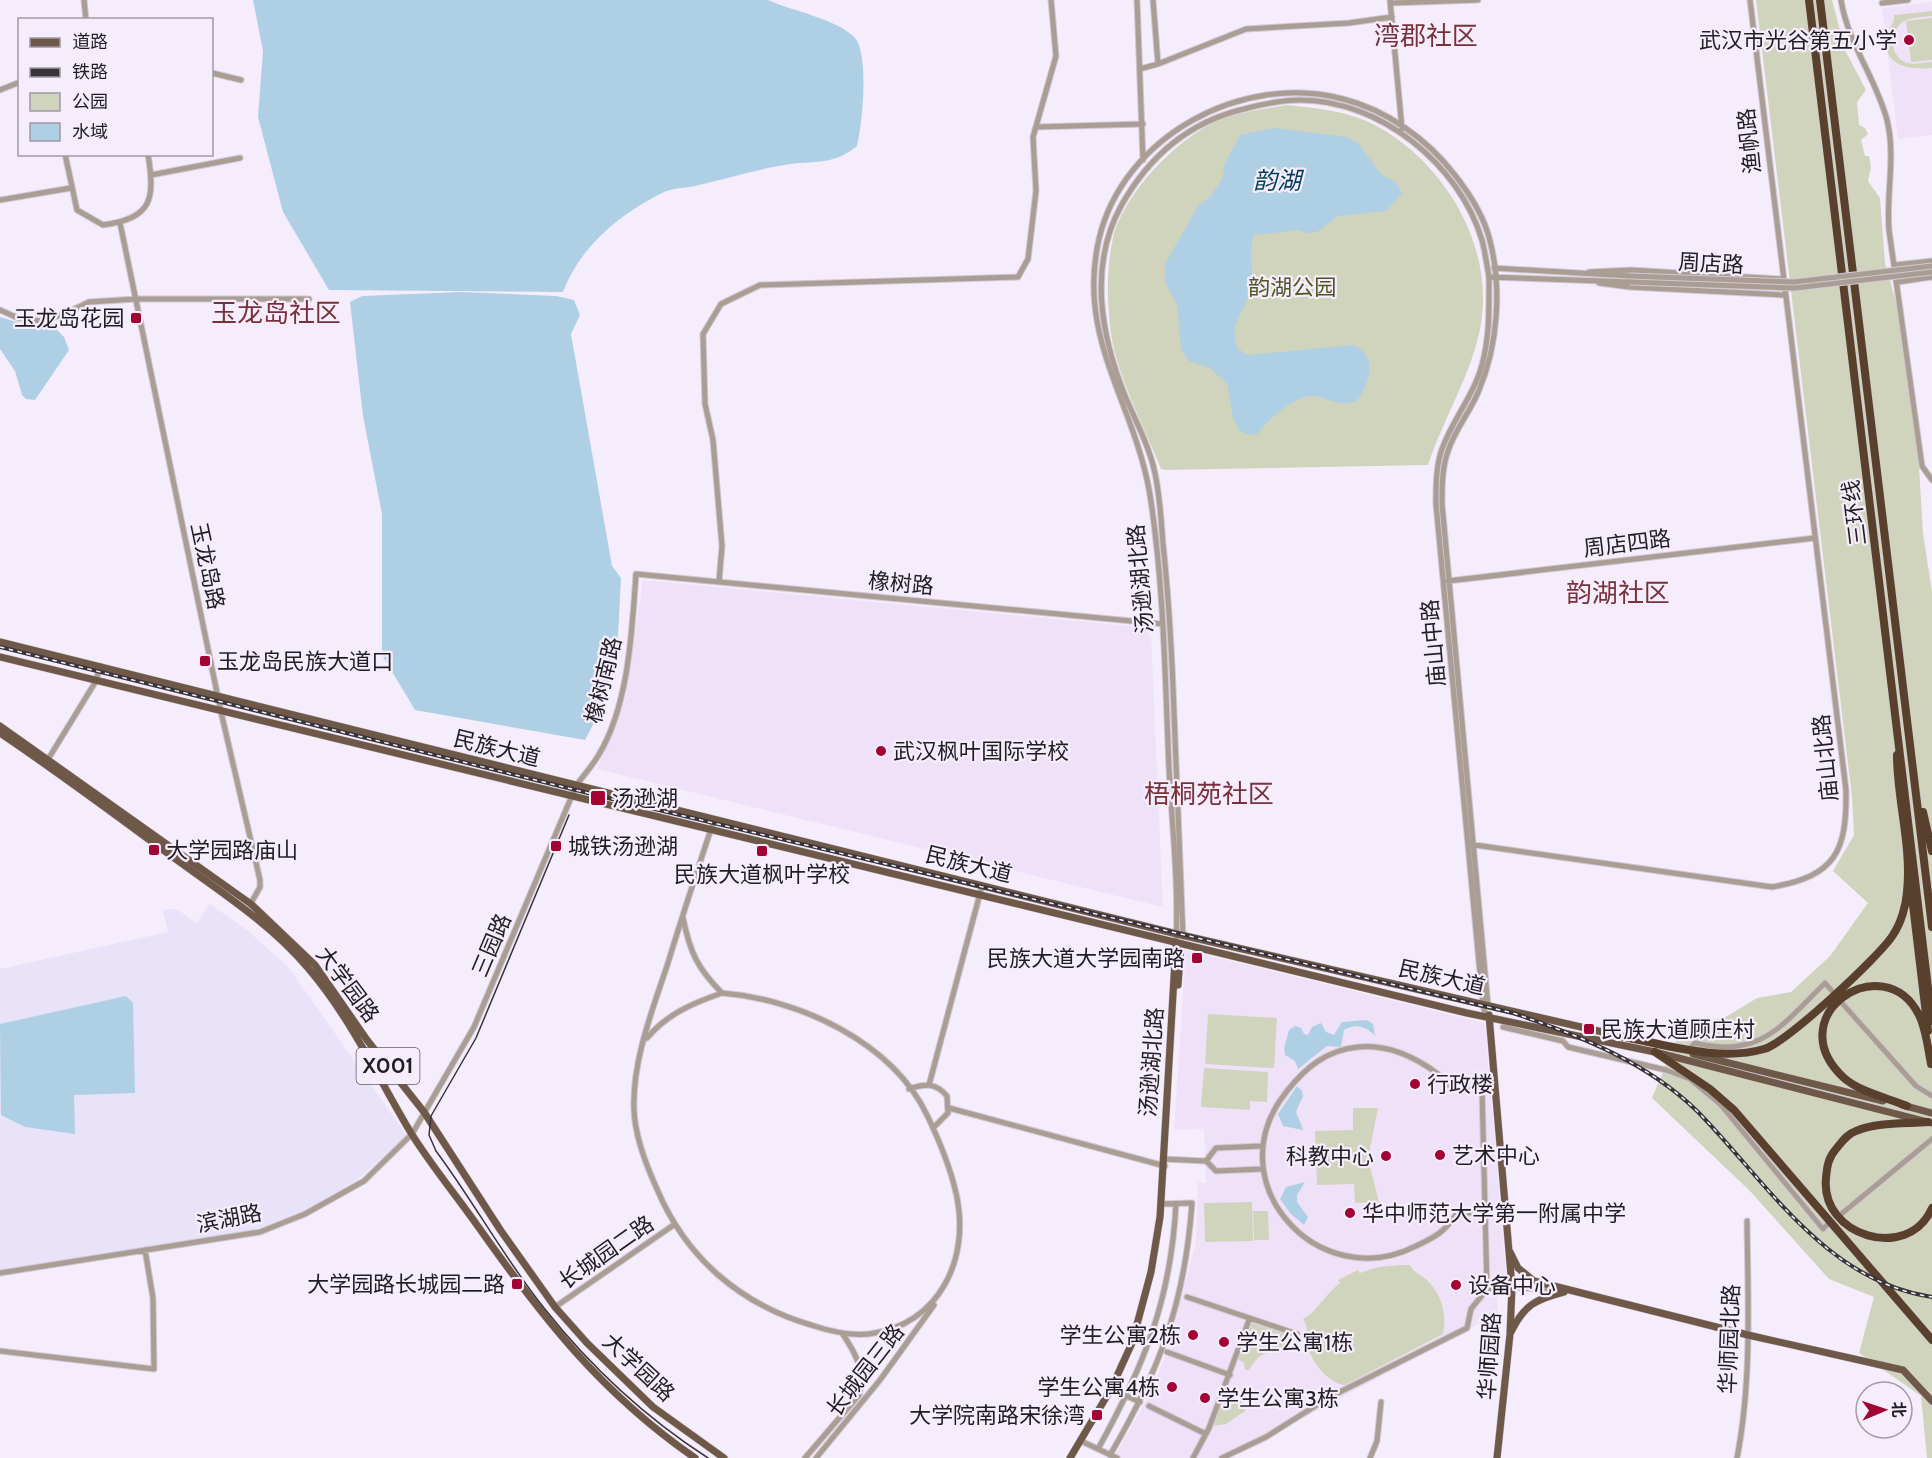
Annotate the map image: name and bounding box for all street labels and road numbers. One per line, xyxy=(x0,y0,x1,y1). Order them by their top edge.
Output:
street label: 渔帆路 xyxy=(1733,107,1766,175)
street label: 周店路 xyxy=(1677,248,1745,279)
street label: 三环线 xyxy=(1837,479,1872,547)
street label: 玉龙岛路 xyxy=(185,520,230,612)
street label: 汤逊湖北路 xyxy=(1122,523,1159,635)
street label: 周店四路 xyxy=(1582,525,1672,562)
street label: 橡树路 xyxy=(867,567,935,600)
street label: 庙山中路 xyxy=(1416,598,1451,688)
street label: 橡树南路 xyxy=(580,634,627,726)
street label: 庙山北路 xyxy=(1807,713,1844,803)
street label: 民族大道 xyxy=(451,725,543,772)
street label: 民族大道 xyxy=(923,841,1015,888)
street label: 三园路 xyxy=(466,910,517,981)
street label: 大学园路 xyxy=(310,941,385,1028)
street label: 民族大道 xyxy=(1396,954,1488,1001)
street label: 汤逊湖北路 xyxy=(1134,1006,1169,1118)
road number: X001 xyxy=(356,1048,420,1084)
street label: 滨湖路 xyxy=(194,1199,264,1238)
street label: 长城园二路 xyxy=(553,1210,659,1295)
street label: 华师园北路 xyxy=(1714,1284,1745,1394)
street label: 华师园路 xyxy=(1473,1311,1506,1401)
street label: 长城园三路 xyxy=(821,1319,910,1422)
street label: 大学园路 xyxy=(597,1327,680,1407)

